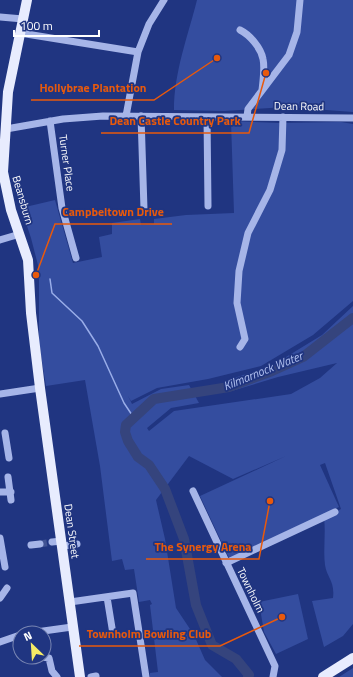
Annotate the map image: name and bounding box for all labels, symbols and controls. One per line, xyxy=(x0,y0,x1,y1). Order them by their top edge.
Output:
scale bar xyxy=(14,12,99,38)
text: 100 m xyxy=(20,16,53,35)
callout: Hollybrae Plantation xyxy=(31,76,154,100)
text: Hollybrae Plantation xyxy=(40,78,146,97)
street label: Dean Road xyxy=(274,98,324,114)
callout: Dean Castle Country Park xyxy=(101,109,249,133)
text: Dean Castle Country Park xyxy=(109,111,241,130)
street label: Turner Place xyxy=(55,134,79,193)
street label: Beansburn xyxy=(8,174,38,226)
callout: Campbeltown Drive xyxy=(55,200,172,224)
text: Campbeltown Drive xyxy=(62,202,164,221)
water label: Kilmarnock Water xyxy=(220,345,307,395)
street label: Dean Street xyxy=(60,503,84,559)
callout: The Synergy Arena xyxy=(146,535,259,559)
text: The Synergy Arena xyxy=(155,537,252,556)
street label: Townholm xyxy=(233,565,269,615)
callout: Townholm Bowling Club xyxy=(79,622,220,646)
text: Townholm Bowling Club xyxy=(87,624,212,643)
north arrow xyxy=(12,625,52,665)
text: N xyxy=(21,627,35,645)

